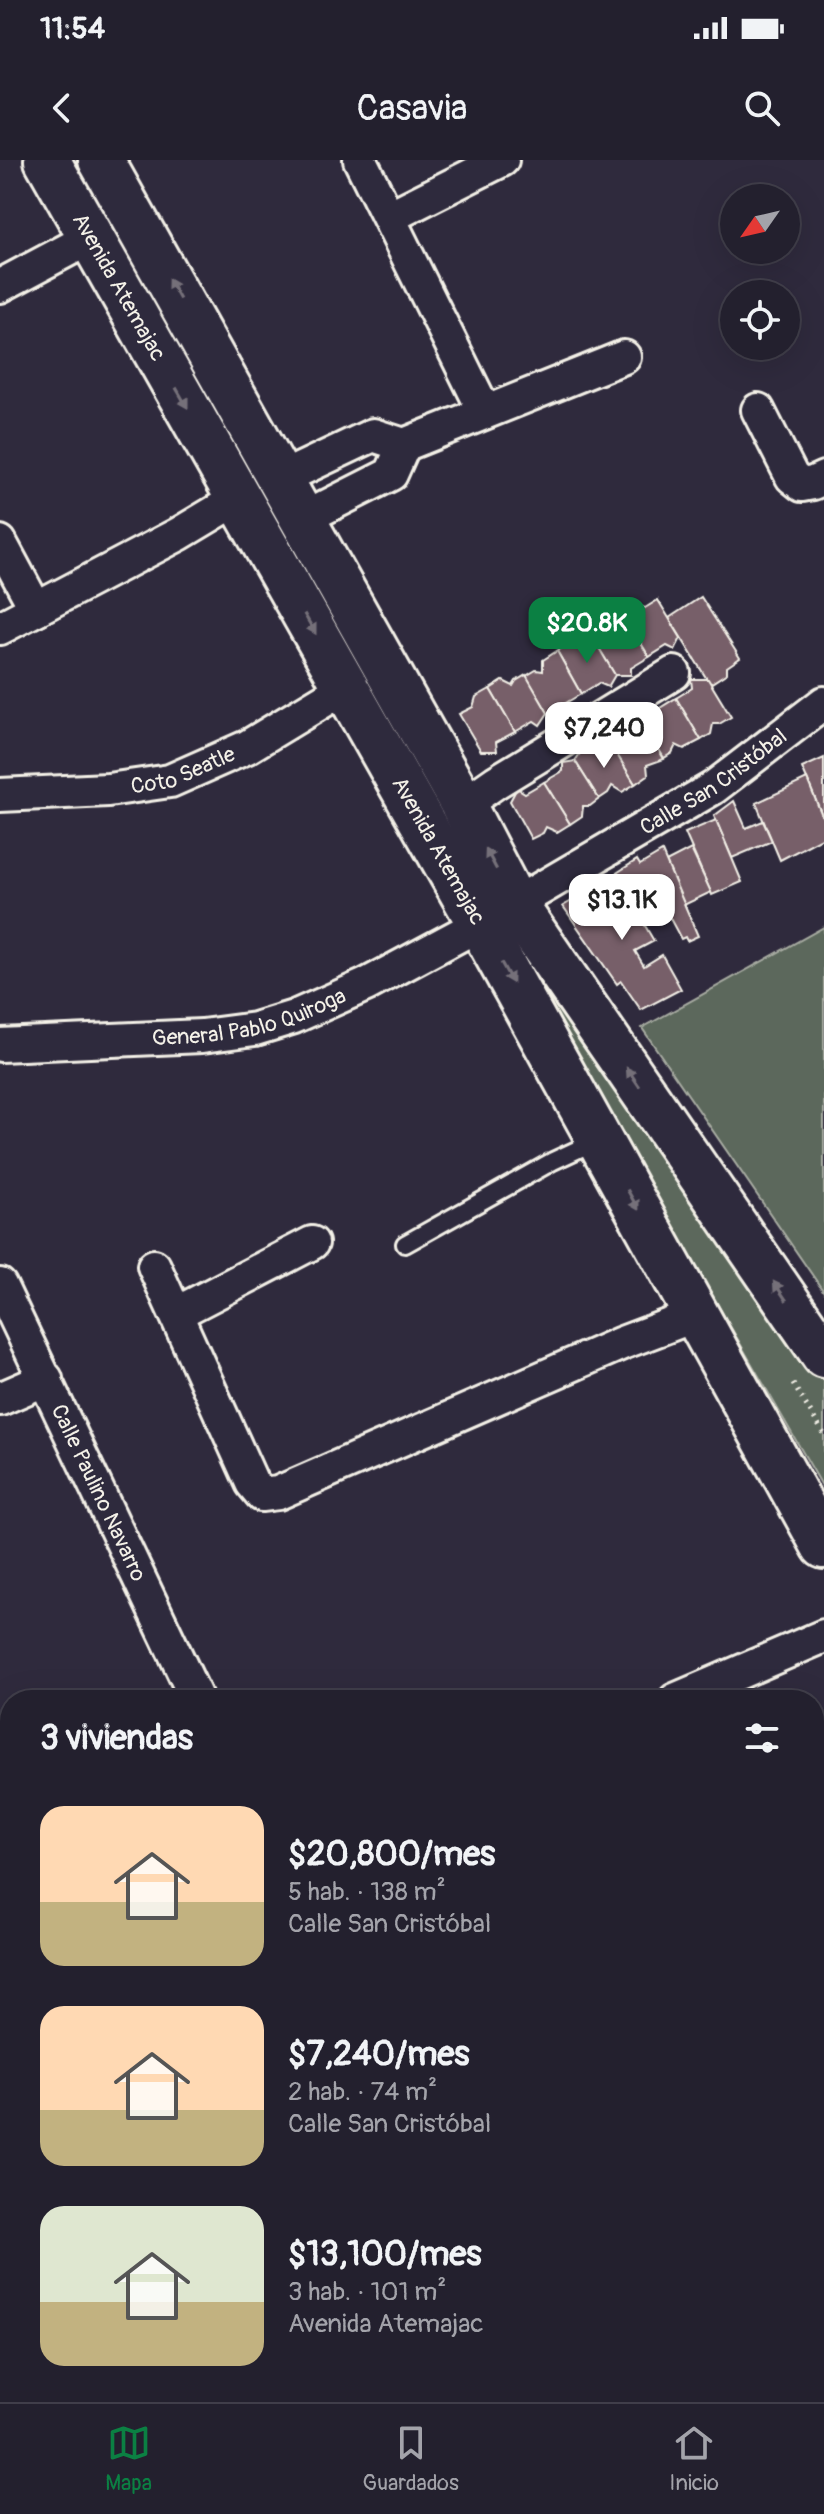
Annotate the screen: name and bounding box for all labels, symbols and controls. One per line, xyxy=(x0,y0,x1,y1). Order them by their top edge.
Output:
text: 11:54 xyxy=(40,10,105,47)
icon: back xyxy=(40,86,84,130)
text: Casavia xyxy=(356,86,468,131)
icon: search xyxy=(740,86,784,130)
north arrow xyxy=(720,184,800,264)
map controls xyxy=(720,184,800,360)
street label: Avenida Atemajac xyxy=(66,208,172,366)
one-way arrow xyxy=(167,278,180,301)
button: locate xyxy=(720,280,800,360)
one-way arrow xyxy=(175,387,189,410)
pin: $20.8K xyxy=(522,597,652,665)
text: $20.8K xyxy=(547,607,627,639)
one-way arrow xyxy=(303,613,317,636)
pin: $7,240 xyxy=(539,702,669,770)
text: $7,240 xyxy=(563,712,645,744)
street label: Calle San Cristóbal xyxy=(635,722,793,842)
street label: Coto Seatle xyxy=(129,740,240,801)
street label: Avenida Atemajac xyxy=(386,772,491,930)
one-way arrow xyxy=(484,848,497,871)
pin: $13.1K xyxy=(557,874,687,942)
text: $13.1K xyxy=(587,884,657,916)
one-way arrow xyxy=(500,961,514,984)
street label: General Pablo Quiroga xyxy=(151,982,350,1052)
one-way arrow xyxy=(626,1066,641,1087)
one-way arrow xyxy=(626,1189,640,1211)
one-way arrow xyxy=(773,1280,788,1301)
street label: Calle Paulino Navarro xyxy=(45,1400,153,1586)
icon: filters xyxy=(740,1716,784,1760)
text: 3 viviendas xyxy=(40,1717,193,1760)
text: $20,800/mes xyxy=(288,1833,495,1876)
icon: home xyxy=(104,1838,200,1934)
text: 5 hab. · 138 m² xyxy=(288,1876,446,1908)
text: Calle San Cristóbal xyxy=(288,1908,491,1940)
text: $7,240/mes xyxy=(288,2033,469,2076)
icon: home xyxy=(104,2038,200,2134)
text: 2 hab. · 74 m² xyxy=(288,2076,437,2108)
text: Calle San Cristóbal xyxy=(288,2108,491,2140)
text: $13,100/mes xyxy=(288,2233,481,2276)
icon: home xyxy=(104,2238,200,2334)
text: 3 hab. · 101 m² xyxy=(288,2276,446,2308)
text: Avenida Atemajac xyxy=(288,2308,484,2340)
tab: Mapa xyxy=(105,2421,152,2497)
tab: Guardados xyxy=(362,2421,459,2497)
tab: Inicio xyxy=(669,2421,719,2497)

